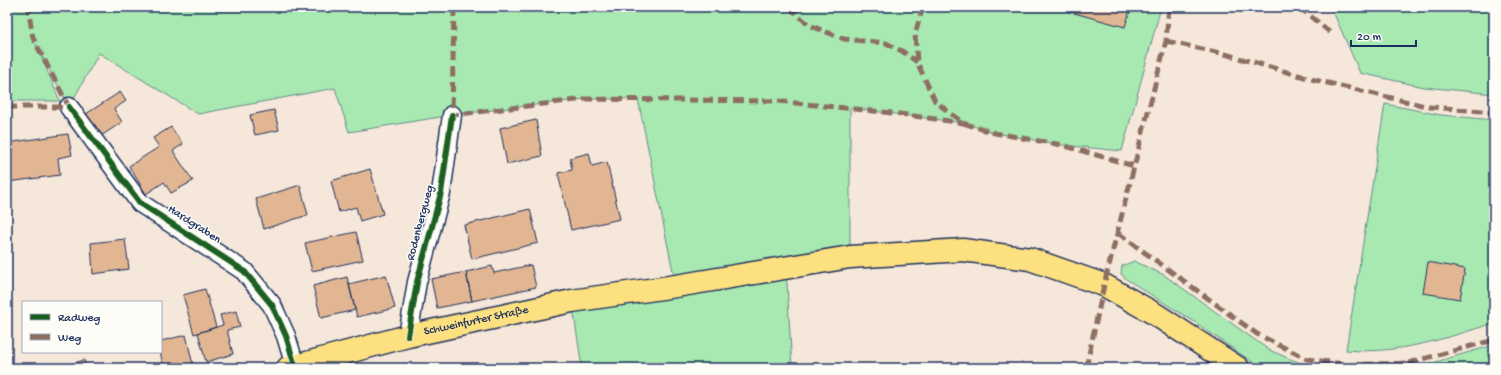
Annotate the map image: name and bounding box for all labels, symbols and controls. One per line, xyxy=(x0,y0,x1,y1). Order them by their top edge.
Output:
scale bar xyxy=(1351,22,1416,48)
text: 20 m xyxy=(1357,31,1382,45)
street label: Rodenbergweg xyxy=(404,184,438,262)
street label: Hardgraben xyxy=(165,203,224,248)
legend xyxy=(22,301,162,353)
street label: Schweinfurter Straße xyxy=(423,303,531,339)
text: Radweg xyxy=(58,312,100,326)
text: Weg xyxy=(58,332,81,346)

